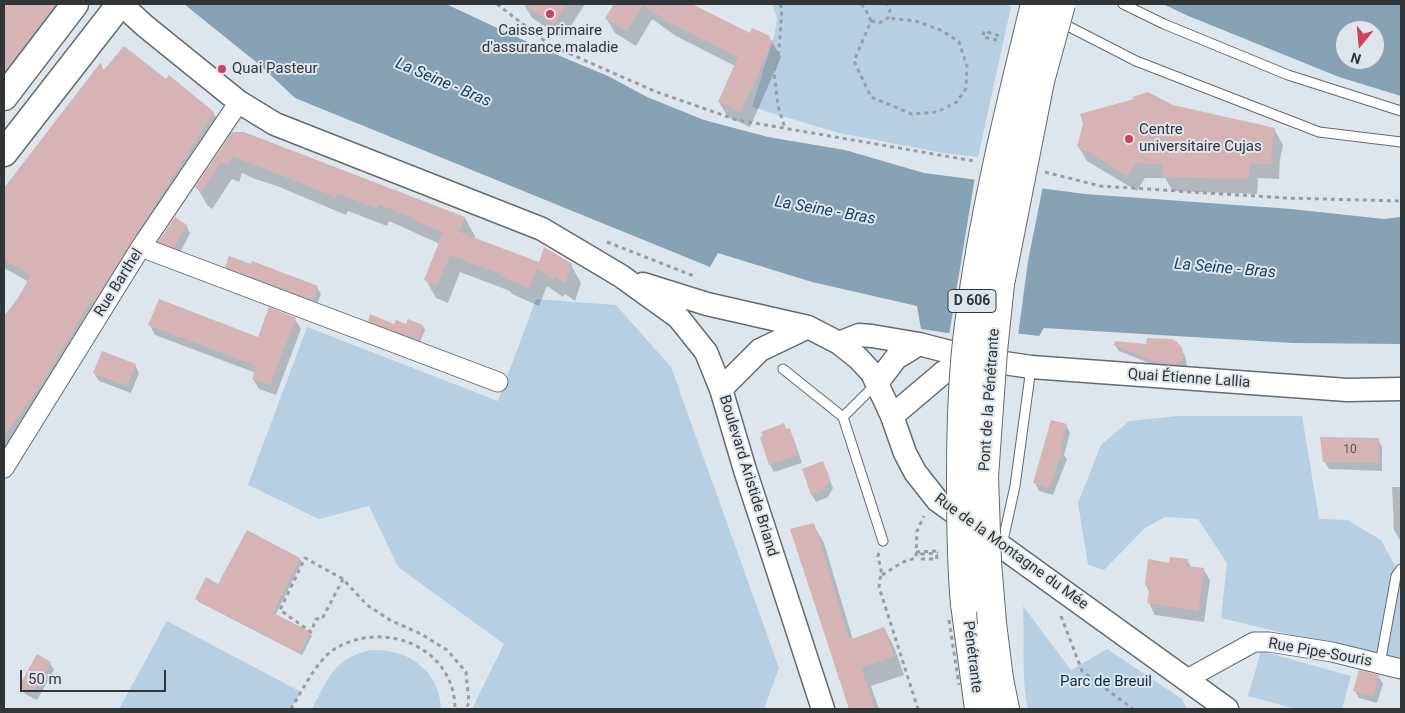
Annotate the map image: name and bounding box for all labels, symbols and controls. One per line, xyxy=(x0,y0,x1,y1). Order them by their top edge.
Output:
marker: Caisse primaire d'assurance maladie xyxy=(544,8,556,20)
north arrow xyxy=(1335,20,1385,70)
place label: Caisse primaire d'assurance maladie xyxy=(482,22,618,57)
text: N xyxy=(1349,49,1363,67)
water label: La Seine - Bras xyxy=(392,54,494,112)
place label: Quai Pasteur xyxy=(232,60,318,78)
marker: Quai Pasteur xyxy=(216,63,228,75)
place label: Centre universitaire Cujas xyxy=(1139,121,1262,156)
marker: Centre universitaire Cujas xyxy=(1123,133,1135,145)
water label: La Seine - Bras xyxy=(773,193,877,229)
street label: Rue Barthel xyxy=(91,246,147,320)
water label: La Seine - Bras xyxy=(1173,255,1277,283)
road number: D 606 xyxy=(948,290,996,312)
street label: Pont de la Pénétrante xyxy=(976,328,1004,472)
street label: Quai Étienne Lallia xyxy=(1127,366,1251,392)
street label: Boulevard Aristide Briand xyxy=(715,393,781,559)
house number: 10 xyxy=(1343,443,1357,457)
street label: Rue de la Montagne du Mée xyxy=(931,490,1091,614)
street label: Pénétrante xyxy=(959,620,985,694)
street label: Rue Pipe-Souris xyxy=(1267,635,1373,671)
scale bar xyxy=(22,660,169,692)
text: 50 m xyxy=(28,670,62,688)
park label: Parc de Breuil xyxy=(1060,673,1152,691)

